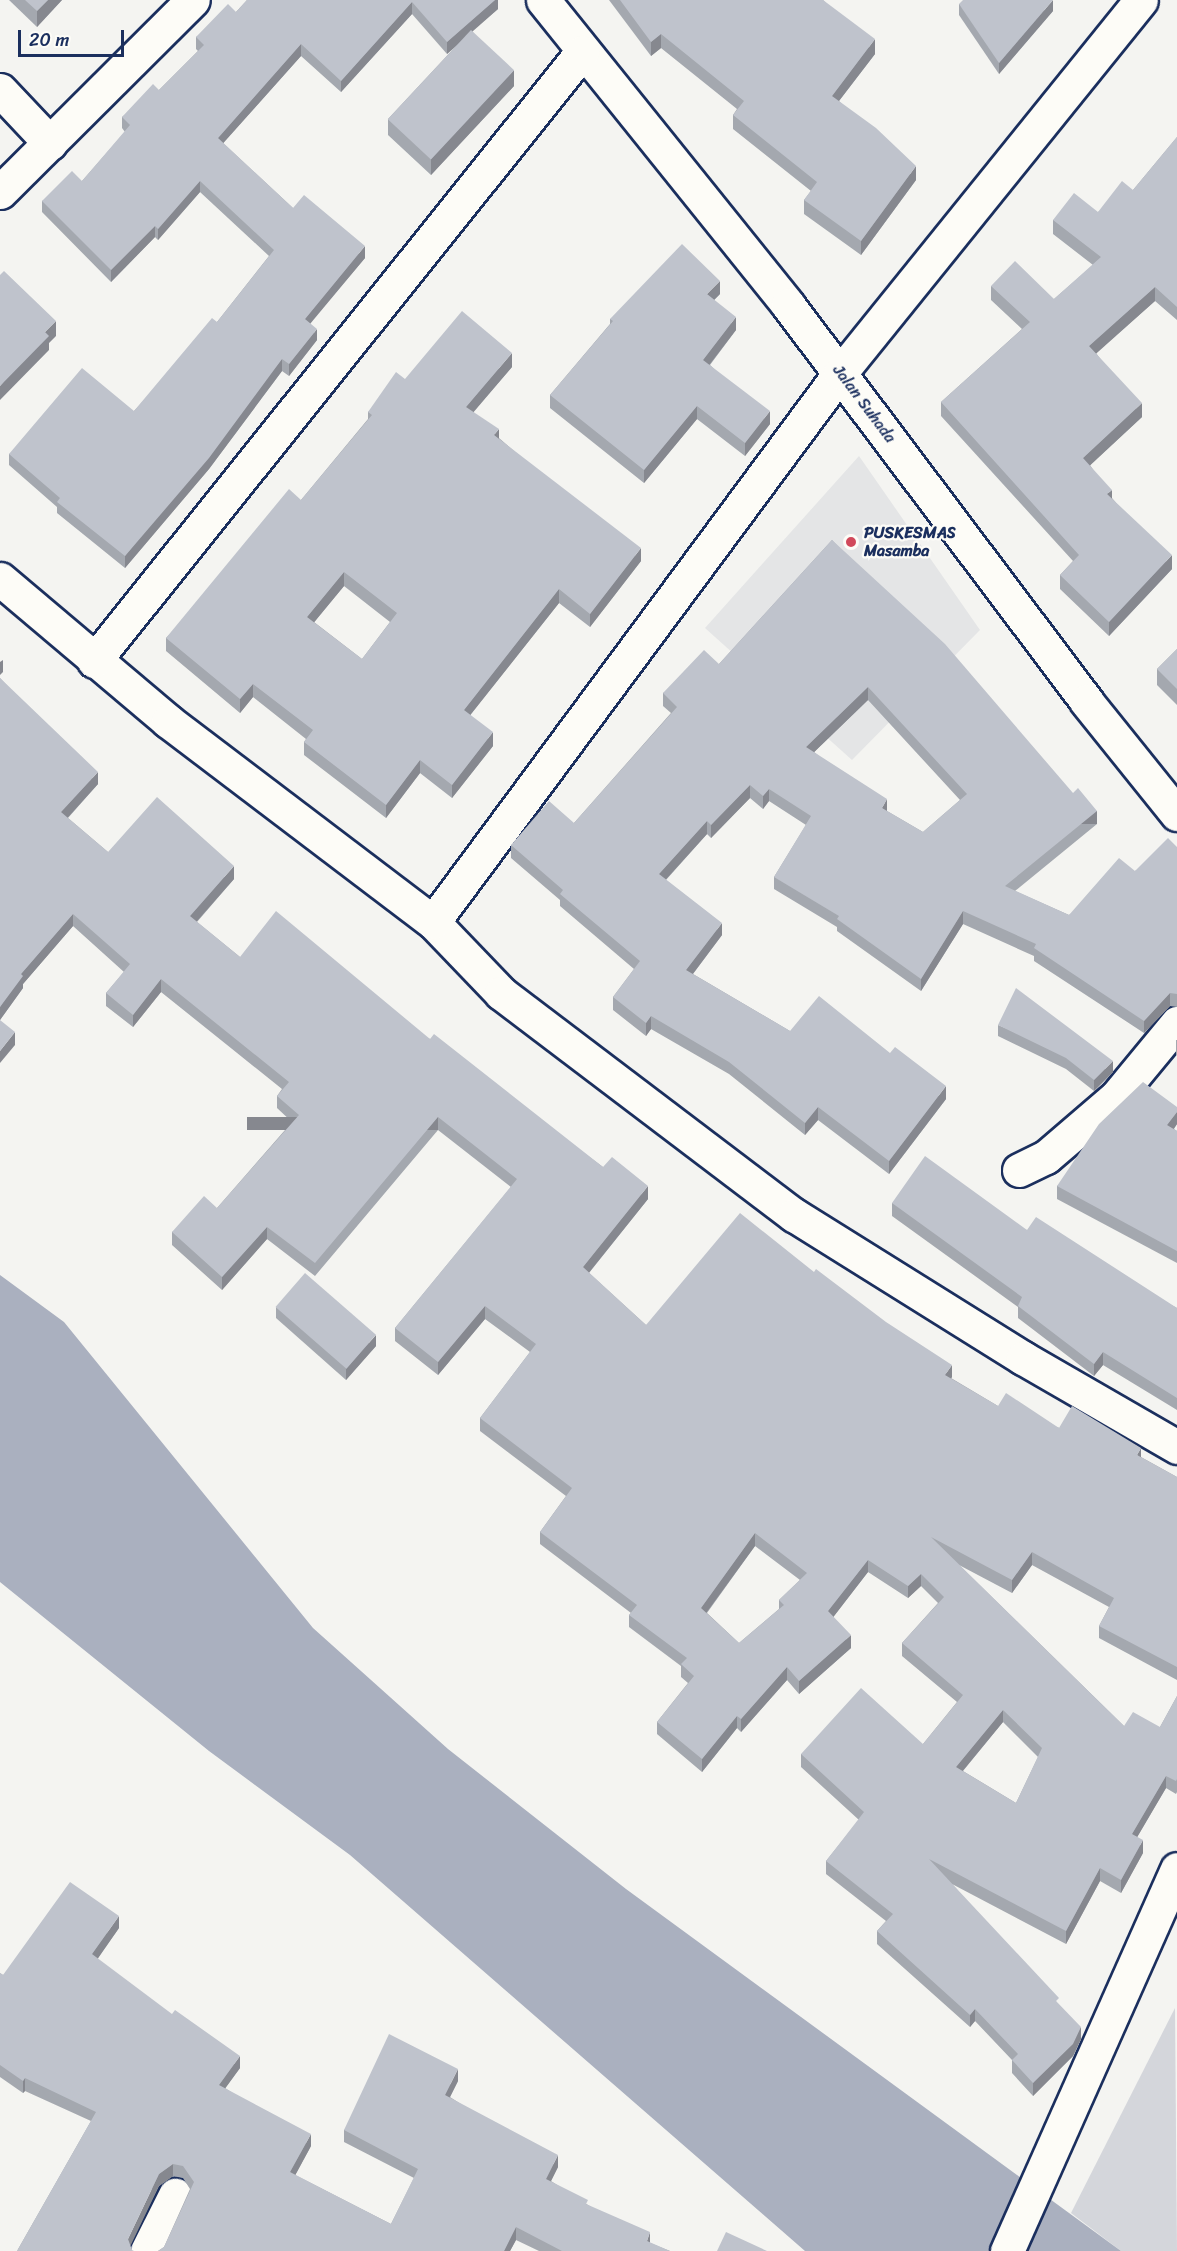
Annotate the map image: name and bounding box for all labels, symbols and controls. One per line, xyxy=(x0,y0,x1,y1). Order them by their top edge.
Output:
scale bar xyxy=(21,18,128,56)
text: 20 m xyxy=(29,24,69,56)
street label: Jalan Suhada xyxy=(829,361,899,447)
place label: PUSKESMAS Masamba xyxy=(864,523,956,561)
marker: PUSKESMAS Masamba xyxy=(842,533,860,551)

